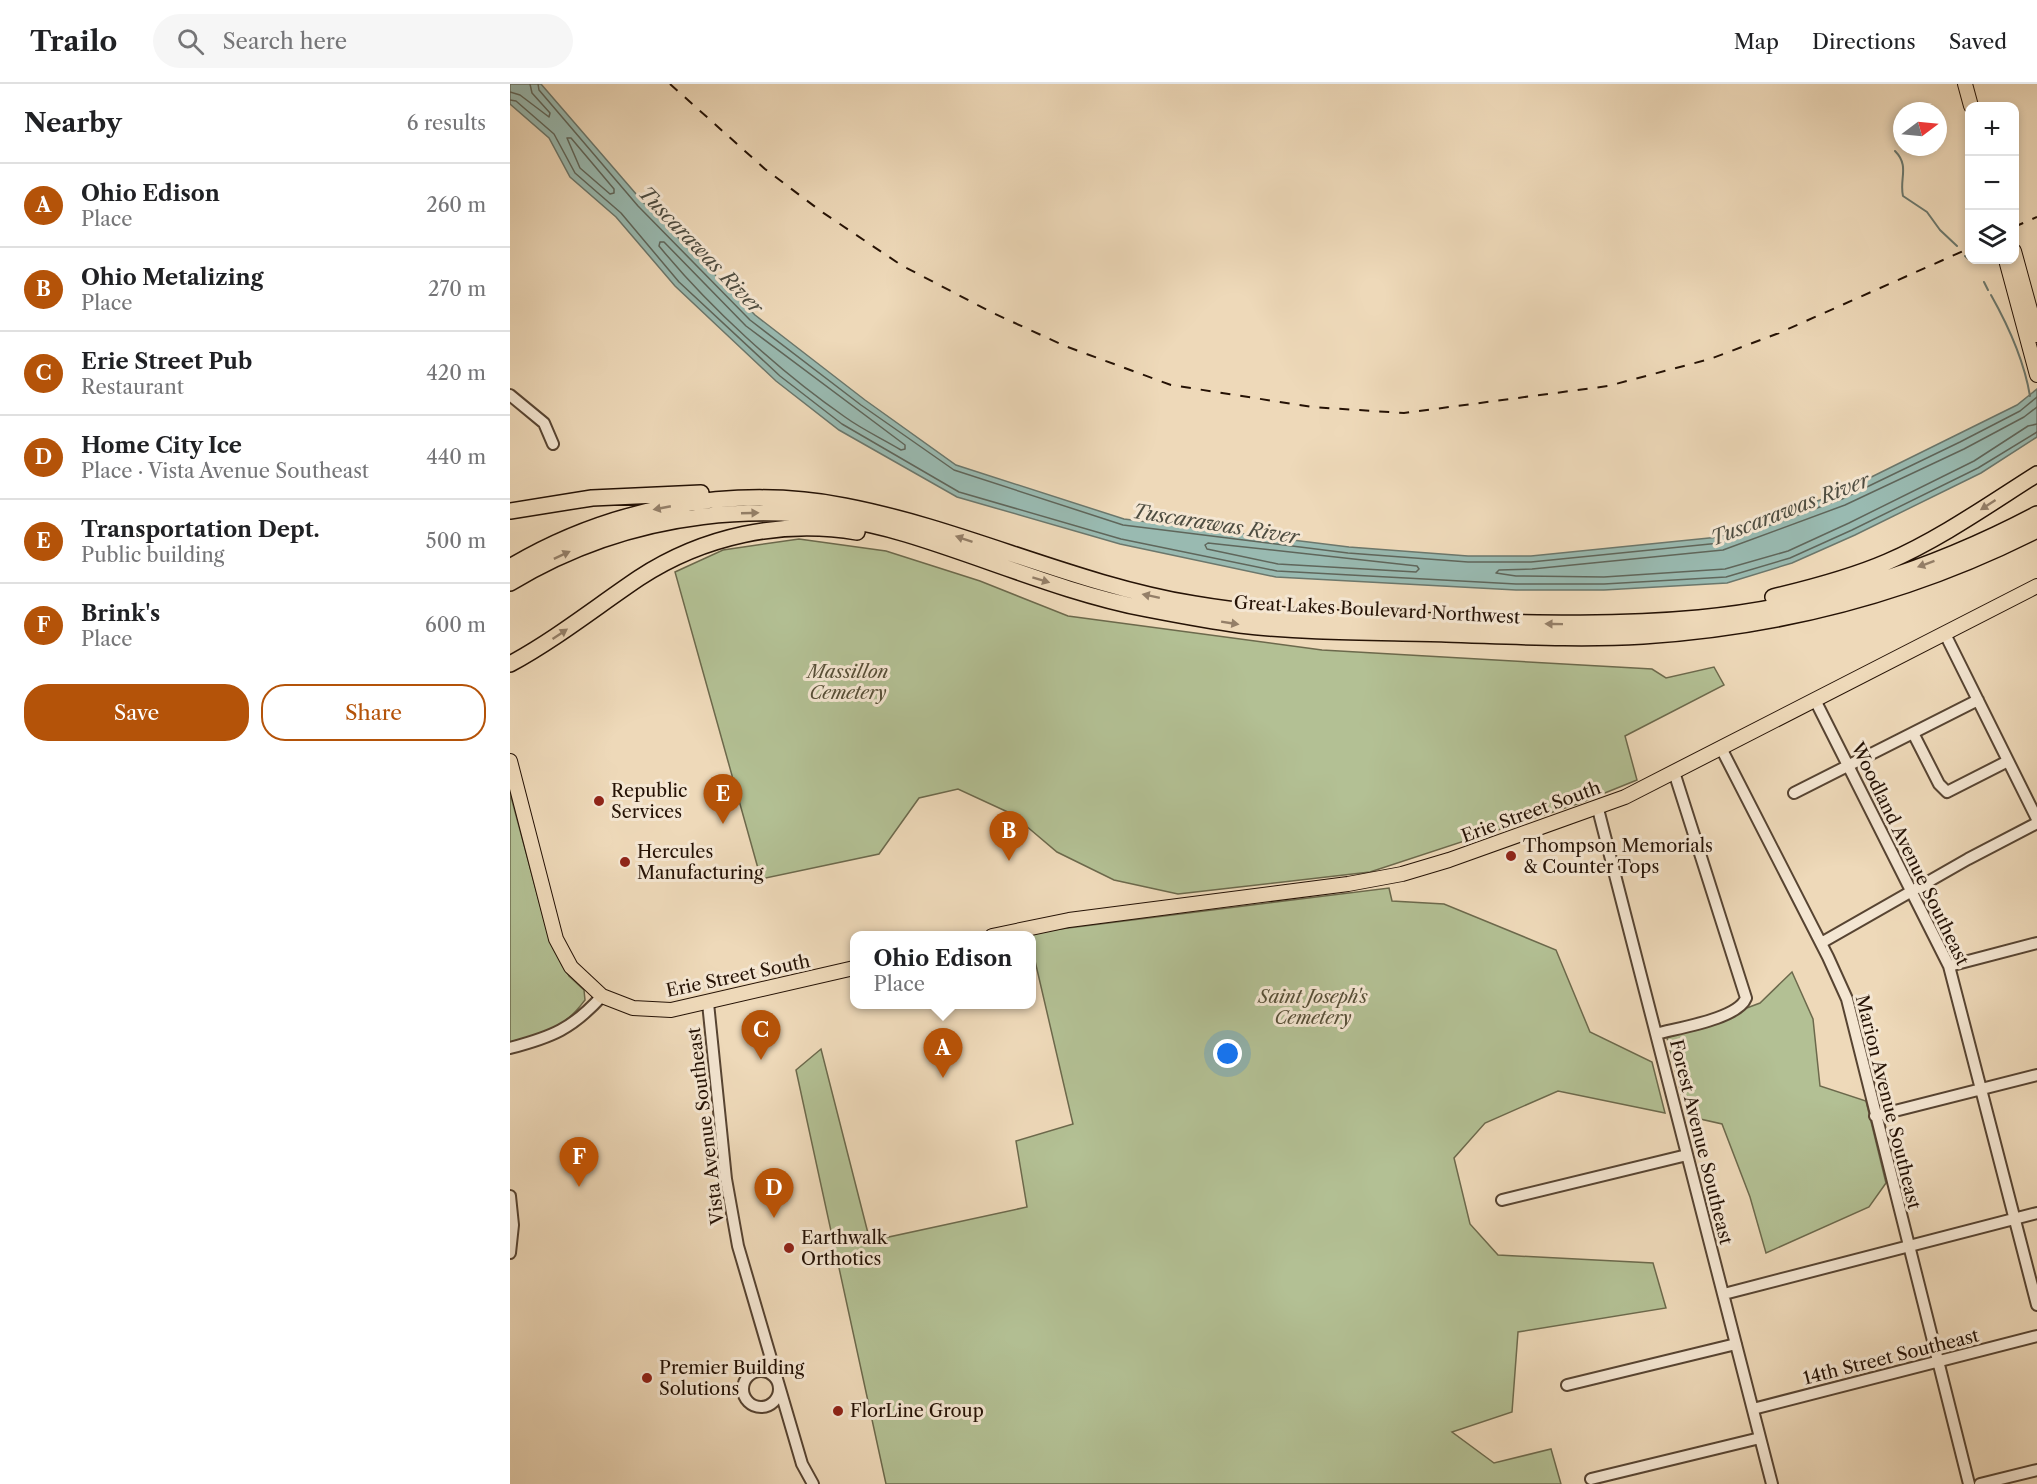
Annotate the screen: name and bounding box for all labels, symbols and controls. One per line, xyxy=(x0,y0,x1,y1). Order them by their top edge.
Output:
search box xyxy=(153,14,573,68)
text: Trailo xyxy=(30,24,117,58)
icon: search xyxy=(174,25,207,58)
text: Search here xyxy=(222,28,347,55)
text: Map xyxy=(1734,29,1779,54)
text: Directions xyxy=(1812,29,1916,54)
text: Saved xyxy=(1949,29,2007,54)
north arrow xyxy=(1893,102,1947,156)
map controls xyxy=(1965,102,2019,264)
button: + xyxy=(1965,102,2019,156)
text: Nearby xyxy=(24,107,122,139)
text: 6 results xyxy=(407,111,486,135)
button: − xyxy=(1965,156,2019,210)
text: Ohio Edison xyxy=(81,180,220,207)
water label: Tuscarawas River xyxy=(634,181,769,320)
text: A xyxy=(36,193,51,217)
text: 260 m xyxy=(426,193,486,217)
text: Place xyxy=(81,207,132,231)
button: layers xyxy=(1965,210,2019,264)
text: Ohio Metalizing xyxy=(81,264,263,291)
text: B xyxy=(36,277,51,301)
text: 270 m xyxy=(428,277,486,301)
text: Place xyxy=(81,291,132,315)
text: Erie Street Pub xyxy=(81,348,252,375)
text: C xyxy=(35,361,52,385)
text: 420 m xyxy=(426,361,486,385)
text: Restaurant xyxy=(81,375,184,399)
text: Home City Ice xyxy=(81,432,242,459)
text: D xyxy=(35,445,52,469)
text: 440 m xyxy=(426,445,486,469)
text: Place · Vista Avenue Southeast xyxy=(81,459,369,483)
water label: Tuscarawas River xyxy=(1707,467,1874,550)
water label: Tuscarawas River xyxy=(1131,499,1303,549)
one-way arrow xyxy=(1980,500,1996,511)
one-way arrow xyxy=(652,504,671,513)
one-way arrow xyxy=(741,508,760,517)
text: Transportation Dept. xyxy=(81,516,320,543)
text: E xyxy=(36,529,51,553)
text: 500 m xyxy=(426,529,486,553)
one-way arrow xyxy=(955,534,973,544)
text: Public building xyxy=(81,543,224,567)
one-way arrow xyxy=(553,551,570,560)
one-way arrow xyxy=(1917,560,1935,569)
one-way arrow xyxy=(1032,576,1050,585)
one-way arrow xyxy=(1142,590,1160,600)
street label: Great Lakes Boulevard Northwest xyxy=(1233,592,1521,629)
text: Brink's xyxy=(81,600,160,627)
text: F xyxy=(37,613,50,637)
text: 600 m xyxy=(425,613,486,637)
one-way arrow xyxy=(1221,619,1240,628)
one-way arrow xyxy=(1545,619,1564,628)
text: Place xyxy=(81,627,132,651)
one-way arrow xyxy=(552,629,568,640)
park label: Massillon Cemetery xyxy=(806,661,889,704)
button: Save xyxy=(24,684,249,741)
button: Share xyxy=(261,684,486,741)
street label: Woodland Avenue Southeast xyxy=(1846,738,1974,970)
pin: E xyxy=(704,774,742,824)
street label: Erie Street South xyxy=(1458,777,1604,847)
place label: Republic Services xyxy=(611,780,687,823)
marker: Republic Services xyxy=(592,794,606,808)
pin: B xyxy=(990,812,1028,861)
place label: Thompson Memorials & Counter Tops xyxy=(1523,835,1713,878)
place label: Hercules Manufacturing xyxy=(637,841,764,884)
marker: Thompson Memorials & Counter Tops xyxy=(1504,849,1518,863)
marker: Hercules Manufacturing xyxy=(618,855,632,869)
popup xyxy=(850,931,1036,1009)
text: Ohio Edison xyxy=(874,945,1012,972)
street label: Erie Street South xyxy=(664,950,812,1002)
text: Place xyxy=(874,972,925,996)
park label: Saint Joseph's Cemetery xyxy=(1257,986,1368,1029)
street label: Marion Avenue Southeast xyxy=(1851,993,1925,1212)
pin: C xyxy=(742,1010,780,1060)
street label: Vista Avenue Southeast xyxy=(683,1025,729,1227)
pin: A xyxy=(924,1028,962,1078)
street label: Forest Avenue Southeast xyxy=(1665,1037,1737,1247)
your location xyxy=(1213,1039,1242,1068)
pin: F xyxy=(560,1138,598,1187)
pin: D xyxy=(754,1168,794,1218)
place label: Earthwalk Orthotics xyxy=(801,1227,889,1270)
marker: Earthwalk Orthotics xyxy=(782,1241,796,1255)
street label: 14th Street Southeast xyxy=(1801,1324,1982,1389)
place label: Premier Building Solutions xyxy=(659,1357,805,1400)
marker: Premier Building Solutions xyxy=(640,1371,654,1385)
place label: FlorLine Group xyxy=(850,1400,984,1422)
marker: FlorLine Group xyxy=(831,1404,845,1418)

